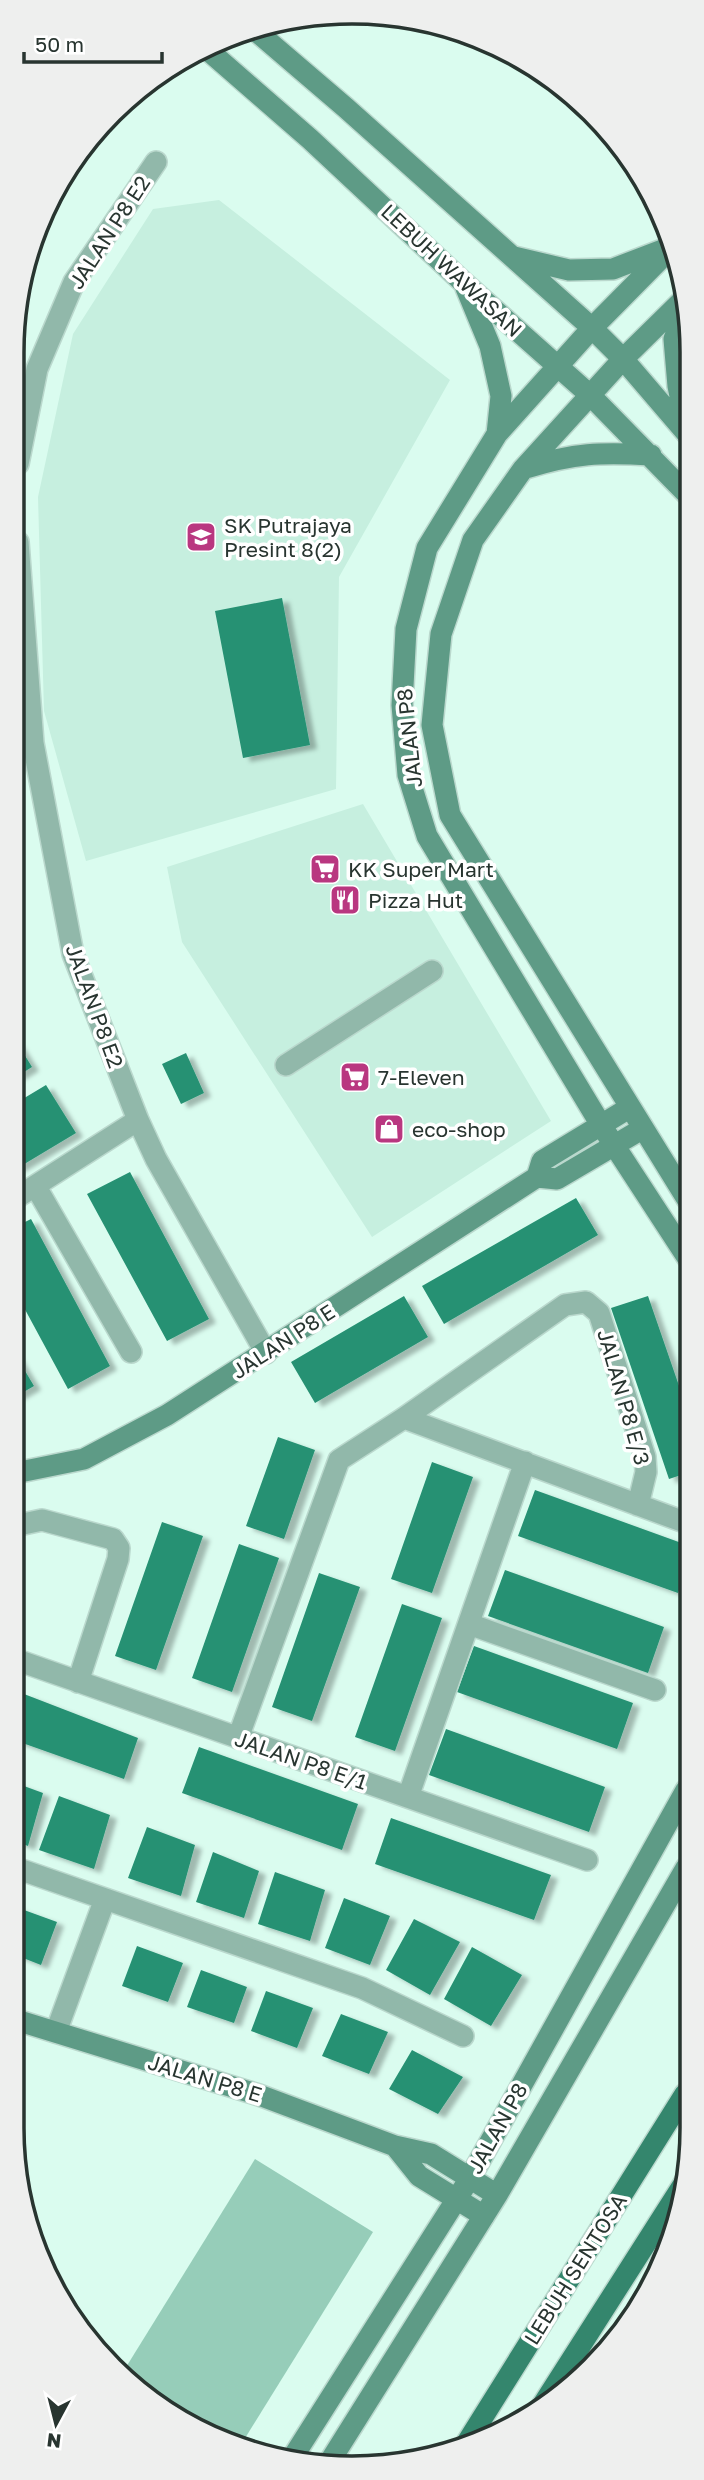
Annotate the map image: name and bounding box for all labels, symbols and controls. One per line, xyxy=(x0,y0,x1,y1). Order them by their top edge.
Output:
scale bar xyxy=(24,21,163,65)
text: 50 m xyxy=(35,31,84,57)
street label: JALAN P8 E2 xyxy=(63,170,155,294)
street label: LEBUH WAWASAN xyxy=(376,198,528,342)
place label: SK Putrajaya Presint 8(2) xyxy=(224,512,352,562)
school or university icon: SK Putrajaya Presint 8(2) xyxy=(184,520,218,554)
street label: JALAN P8 xyxy=(391,687,427,789)
supermarket icon: KK Super Mart xyxy=(308,852,342,886)
place label: KK Super Mart xyxy=(348,856,494,882)
restaurant icon: Pizza Hut xyxy=(328,883,362,917)
place label: Pizza Hut xyxy=(368,887,463,913)
street label: JALAN P8 E2 xyxy=(61,941,129,1071)
supermarket icon: 7-Eleven xyxy=(338,1060,372,1094)
place label: 7-Eleven xyxy=(378,1064,465,1090)
shop icon: eco-shop xyxy=(372,1112,406,1146)
place label: eco-shop xyxy=(412,1116,506,1142)
street label: JALAN P8 E xyxy=(227,1298,339,1384)
street label: JALAN P8 E/3 xyxy=(592,1326,656,1468)
street label: JALAN P8 E/1 xyxy=(232,1725,370,1795)
street label: JALAN P8 E xyxy=(145,2048,265,2108)
street label: JALAN P8 xyxy=(461,2078,533,2178)
street label: LEBUH SENTOSA xyxy=(518,2189,632,2349)
north arrow xyxy=(21,2389,91,2459)
text: N xyxy=(45,2429,62,2454)

